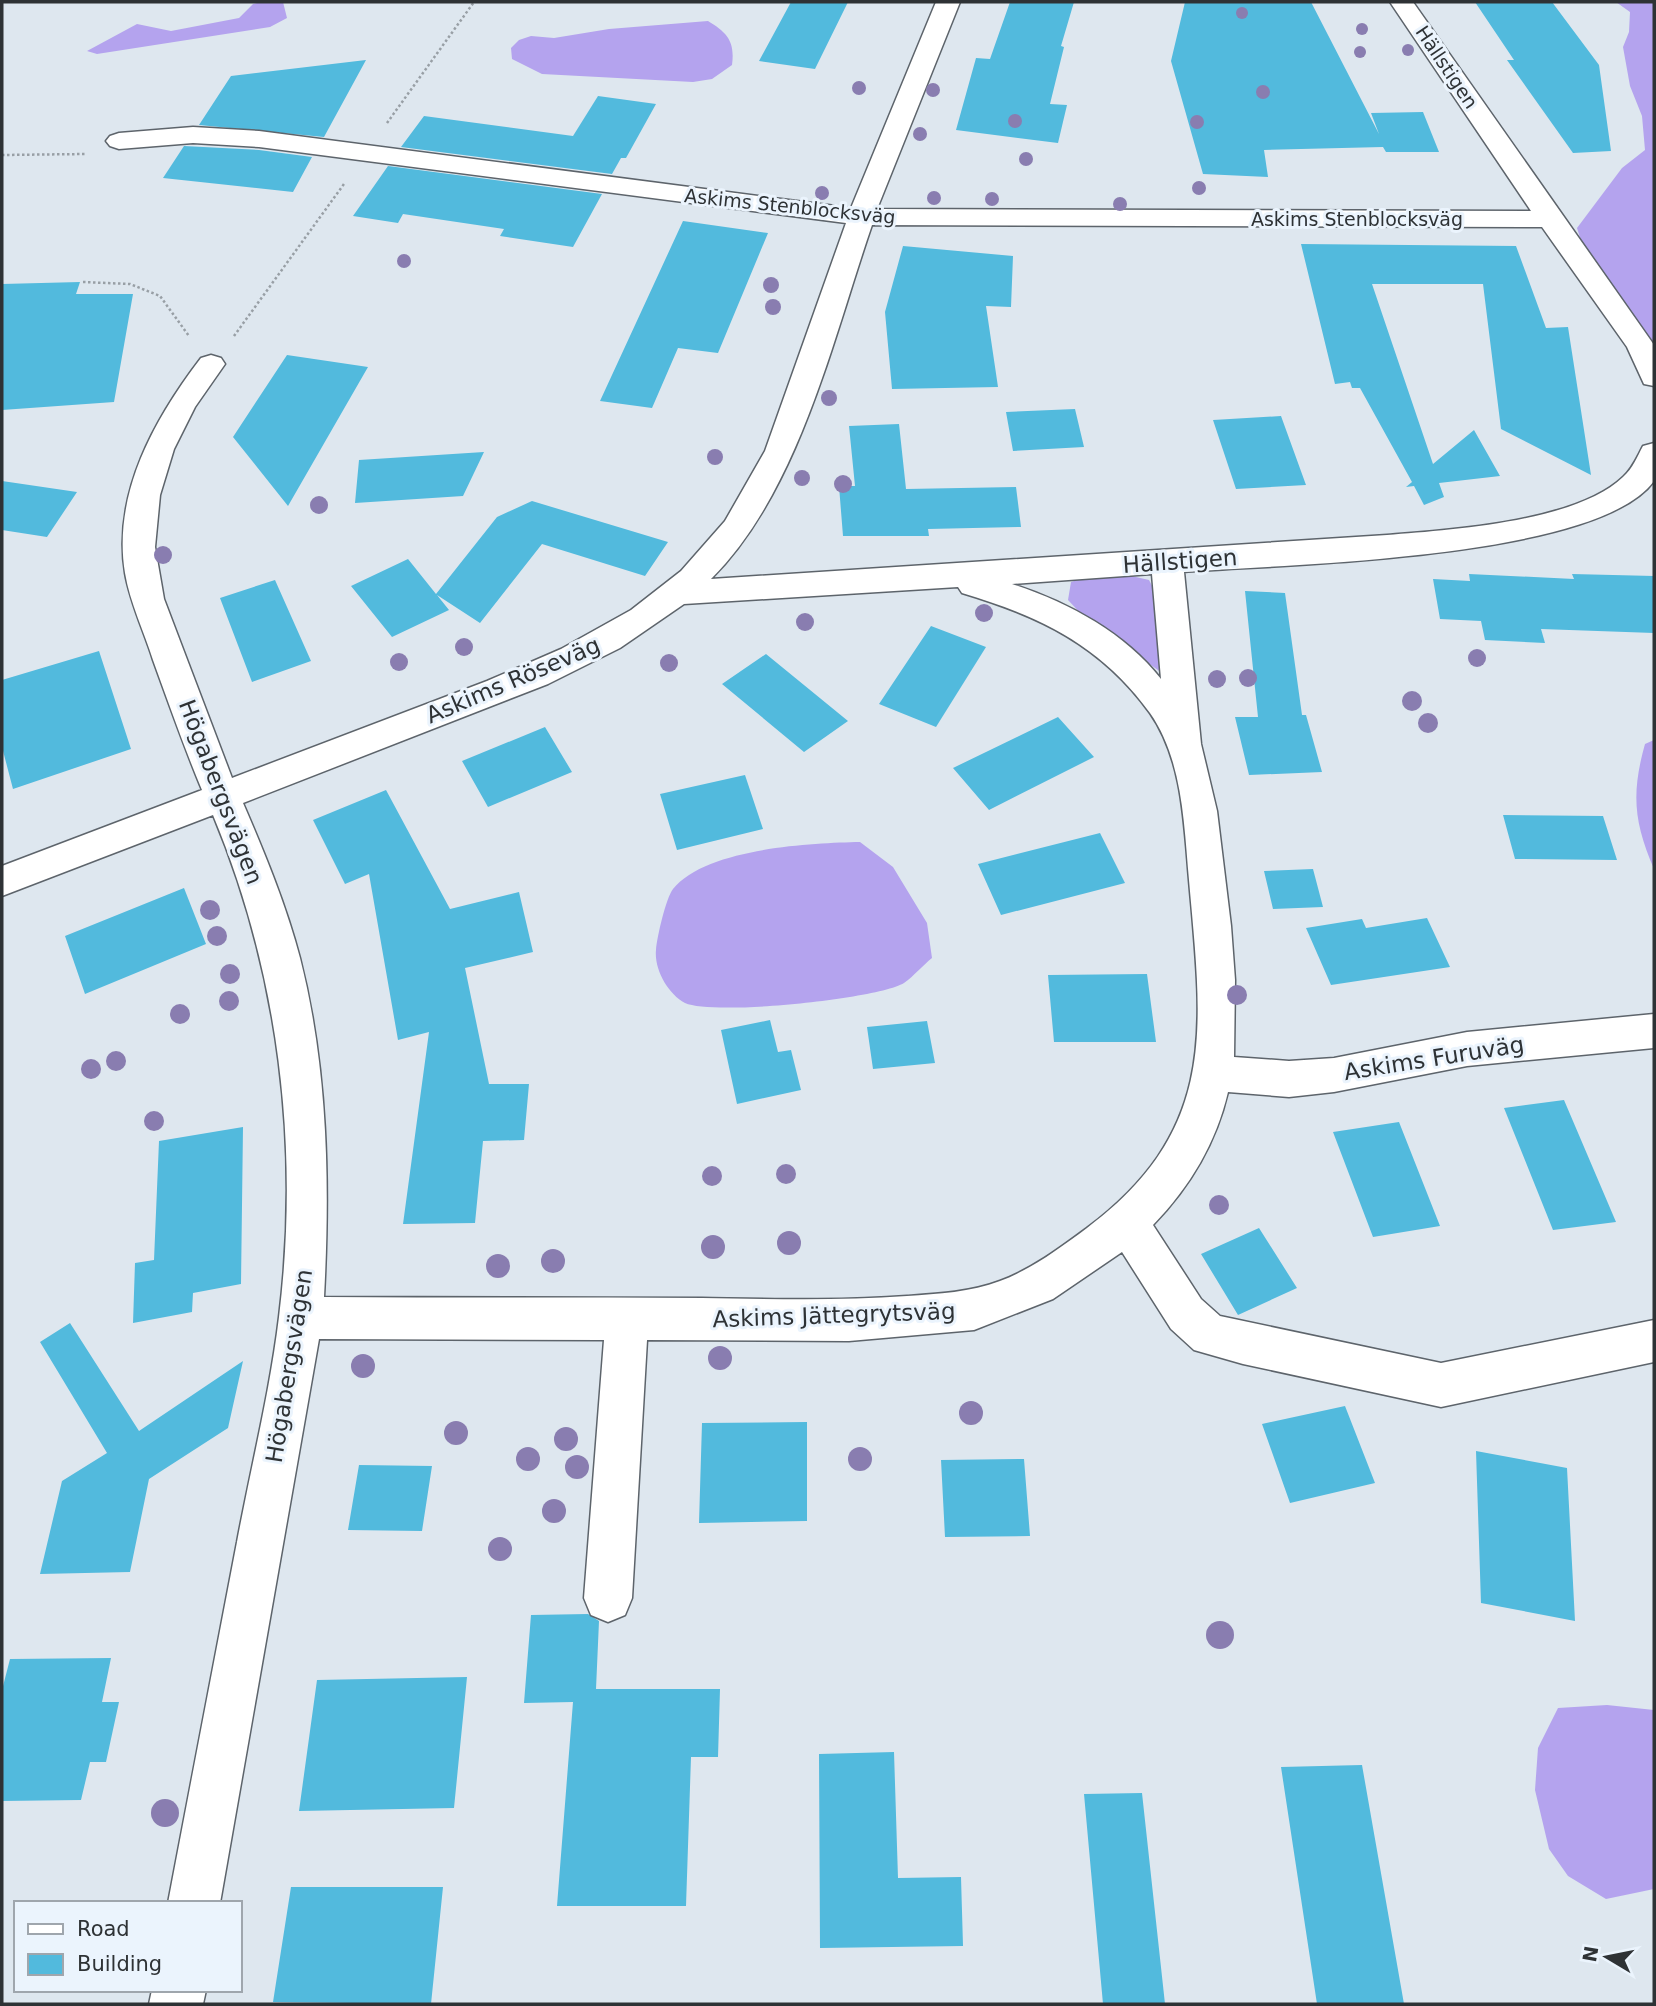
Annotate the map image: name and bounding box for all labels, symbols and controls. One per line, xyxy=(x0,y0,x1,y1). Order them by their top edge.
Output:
street label: Hällstigen xyxy=(1411,22,1483,112)
street label: Askims Stenblocksväg xyxy=(683,184,897,228)
street label: Askims Stenblocksväg xyxy=(1251,208,1463,230)
street label: Hällstigen xyxy=(1122,544,1238,578)
street label: Askims Röseväg xyxy=(422,632,604,728)
street label: Högabergsvägen xyxy=(174,696,268,888)
street label: Askims Furuväg xyxy=(1342,1031,1526,1085)
street label: Högabergsvägen xyxy=(261,1267,317,1465)
street label: Askims Jättegrytsväg xyxy=(712,1298,956,1332)
legend xyxy=(14,1901,242,1992)
text: Road xyxy=(77,1917,130,1941)
north arrow xyxy=(1572,1922,1642,1992)
text: N xyxy=(1578,1944,1602,1964)
text: Building xyxy=(77,1952,162,1976)

